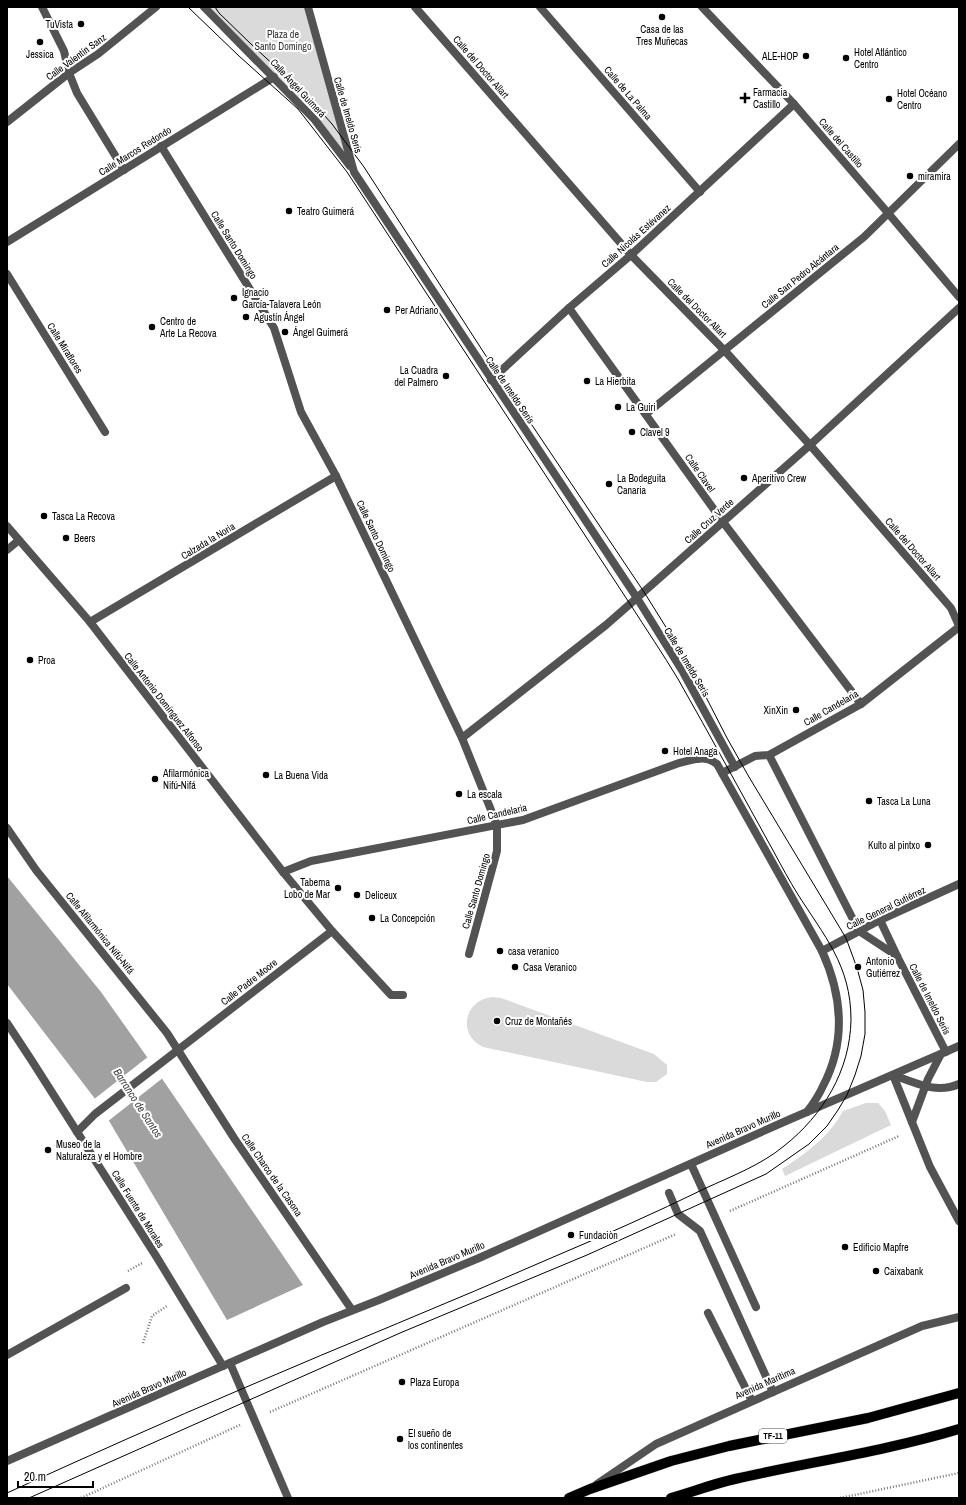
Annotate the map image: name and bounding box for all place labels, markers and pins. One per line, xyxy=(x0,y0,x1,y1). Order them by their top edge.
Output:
marker: Casa de las Tres Muñecas xyxy=(657,12,667,22)
place label: TuVista xyxy=(46,18,73,31)
marker: TuVista xyxy=(76,19,86,29)
place label: Casa de las Tres Muñecas xyxy=(636,23,688,48)
marker: Jessica xyxy=(35,37,45,47)
place label: Hotel Atlántico Centro xyxy=(854,46,907,71)
place label: Jessica xyxy=(26,48,54,61)
place label: ALE-HOP xyxy=(761,50,799,63)
marker: ALE-HOP xyxy=(801,51,811,61)
marker: Hotel Atlántico Centro xyxy=(841,53,851,63)
place label: Farmacia Castillo xyxy=(753,86,788,111)
place label: Hotel Océano Centro xyxy=(897,87,948,112)
marker: Farmacia Castillo xyxy=(740,93,750,103)
marker: Hotel Océano Centro xyxy=(884,94,894,104)
place label: miramira xyxy=(918,170,951,183)
marker: miramira xyxy=(905,171,915,181)
place label: Teatro Guimerá xyxy=(297,205,354,218)
marker: Teatro Guimerá xyxy=(284,206,294,216)
place label: Ignacio García-Talavera León xyxy=(242,286,321,311)
marker: Ignacio García-Talavera León xyxy=(229,293,239,303)
place label: Per Adriano xyxy=(395,304,439,317)
marker: Per Adriano xyxy=(382,305,392,315)
place label: Agustín Ángel xyxy=(253,311,305,324)
marker: Agustín Ángel xyxy=(241,312,251,322)
place label: Centro de Arte La Recova xyxy=(159,315,217,340)
marker: Centro de Arte La Recova xyxy=(147,322,157,332)
place label: Ángel Guimerá xyxy=(292,326,349,339)
marker: Ángel Guimerá xyxy=(280,327,290,337)
place label: La Cuadra del Palmero xyxy=(394,364,438,389)
marker: La Cuadra del Palmero xyxy=(441,371,451,381)
place label: La Hierbita xyxy=(595,375,636,388)
marker: La Hierbita xyxy=(582,376,592,386)
place label: La Guiri xyxy=(626,401,656,414)
marker: La Guiri xyxy=(613,402,623,412)
place label: Clavel 9 xyxy=(640,426,670,439)
marker: Clavel 9 xyxy=(627,427,637,437)
place label: La Bodeguita Canaria xyxy=(617,472,666,497)
place label: Aperitivo Crew xyxy=(751,472,806,485)
marker: Aperitivo Crew xyxy=(739,473,749,483)
marker: La Bodeguita Canaria xyxy=(604,479,614,489)
place label: Tasca La Recova xyxy=(52,510,115,523)
marker: Tasca La Recova xyxy=(39,511,49,521)
place label: Beers xyxy=(74,532,95,545)
marker: Beers xyxy=(61,533,71,543)
place label: Proa xyxy=(38,654,56,667)
marker: Proa xyxy=(25,655,35,665)
place label: XinXin xyxy=(763,704,788,717)
marker: XinXin xyxy=(791,705,801,715)
place label: Hotel Anaga xyxy=(673,745,718,758)
marker: Hotel Anaga xyxy=(660,746,670,756)
place label: Afilarmónica Nifú-Nifá xyxy=(162,767,209,792)
place label: La Buena Vida xyxy=(274,769,329,782)
marker: La Buena Vida xyxy=(261,770,271,780)
marker: Afilarmónica Nifú-Nifá xyxy=(150,774,160,784)
place label: La escala xyxy=(467,788,503,801)
marker: La escala xyxy=(454,789,464,799)
place label: Tasca La Luna xyxy=(877,795,931,808)
marker: Tasca La Luna xyxy=(864,796,874,806)
place label: Kulto al pintxo xyxy=(868,839,920,852)
marker: Kulto al pintxo xyxy=(923,840,933,850)
place label: Taberna Lobo de Mar xyxy=(284,876,330,901)
marker: Taberna Lobo de Mar xyxy=(333,883,343,893)
place label: Deliceux xyxy=(365,889,398,902)
marker: Deliceux xyxy=(352,890,362,900)
place label: La Concepción xyxy=(380,912,435,925)
marker: La Concepción xyxy=(367,913,377,923)
place label: casa veranico xyxy=(508,945,559,958)
marker: casa veranico xyxy=(495,946,505,956)
place label: Antonio Gutiérrez xyxy=(865,955,900,980)
place label: Casa Veranico xyxy=(523,961,577,974)
marker: Casa Veranico xyxy=(510,962,520,972)
marker: Antonio Gutiérrez xyxy=(853,962,863,972)
place label: Cruz de Montañés xyxy=(505,1015,572,1028)
marker: Cruz de Montañés xyxy=(492,1016,502,1026)
place label: Museo de la Naturaleza y el Hombre xyxy=(56,1138,143,1163)
marker: Museo de la Naturaleza y el Hombre xyxy=(43,1145,53,1155)
place label: Fundaciòn xyxy=(579,1229,618,1242)
marker: Fundaciòn xyxy=(566,1230,576,1240)
place label: Edificio Mapfre xyxy=(853,1241,909,1254)
marker: Edificio Mapfre xyxy=(840,1242,850,1252)
place label: Caixabank xyxy=(884,1265,924,1278)
marker: Caixabank xyxy=(871,1266,881,1276)
place label: Plaza Europa xyxy=(410,1376,460,1389)
marker: Plaza Europa xyxy=(397,1377,407,1387)
place label: El sueño de los continentes xyxy=(408,1427,463,1452)
marker: El sueño de los continentes xyxy=(395,1434,405,1444)

